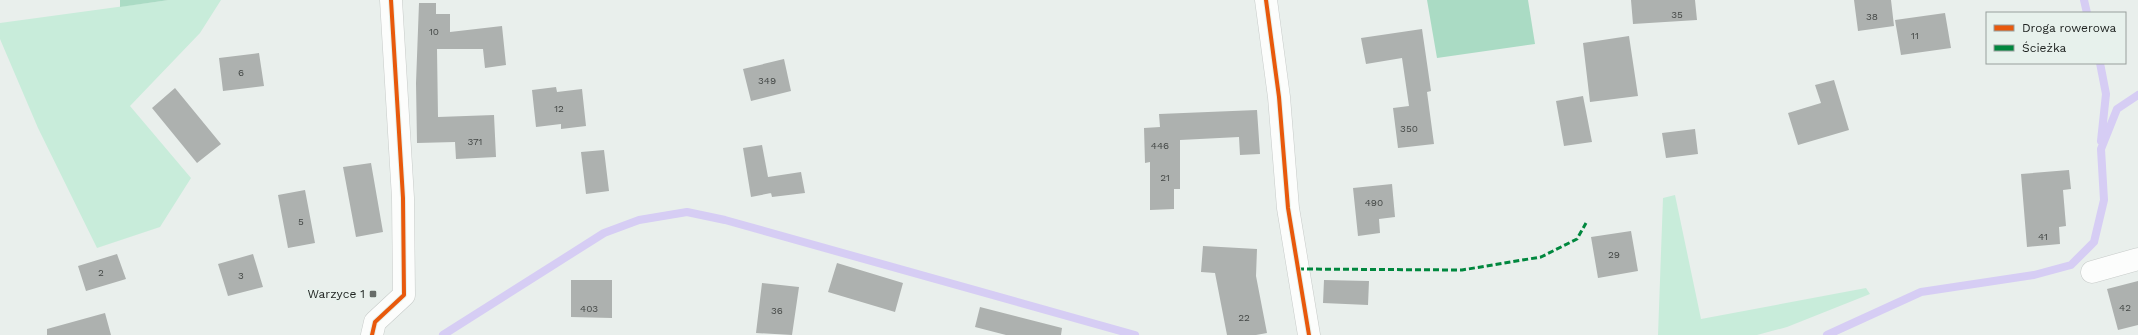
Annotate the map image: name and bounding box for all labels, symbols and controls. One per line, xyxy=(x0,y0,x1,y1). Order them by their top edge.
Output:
house number: 35 xyxy=(1671,9,1683,20)
house number: 38 xyxy=(1866,11,1878,22)
legend xyxy=(1986,12,2126,64)
text: Droga rowerowa xyxy=(2022,21,2117,35)
house number: 10 xyxy=(429,26,439,37)
house number: 11 xyxy=(1911,30,1919,41)
text: Ścieżka xyxy=(2022,41,2067,55)
house number: 6 xyxy=(238,67,244,78)
house number: 349 xyxy=(758,75,776,86)
house number: 12 xyxy=(554,103,564,114)
house number: 350 xyxy=(1400,123,1418,134)
house number: 371 xyxy=(468,136,482,147)
house number: 446 xyxy=(1151,140,1169,151)
house number: 21 xyxy=(1160,172,1170,183)
house number: 490 xyxy=(1365,197,1383,208)
house number: 5 xyxy=(298,216,304,227)
house number: 41 xyxy=(2038,231,2048,242)
house number: 29 xyxy=(1608,249,1620,260)
house number: 2 xyxy=(98,267,104,278)
house number: 3 xyxy=(238,270,244,281)
place label: Warzyce 1 xyxy=(307,287,365,301)
marker: Warzyce 1 xyxy=(368,289,378,299)
house number: 42 xyxy=(2119,302,2131,313)
house number: 403 xyxy=(580,303,598,314)
house number: 36 xyxy=(771,305,783,316)
house number: 22 xyxy=(1238,312,1250,323)

